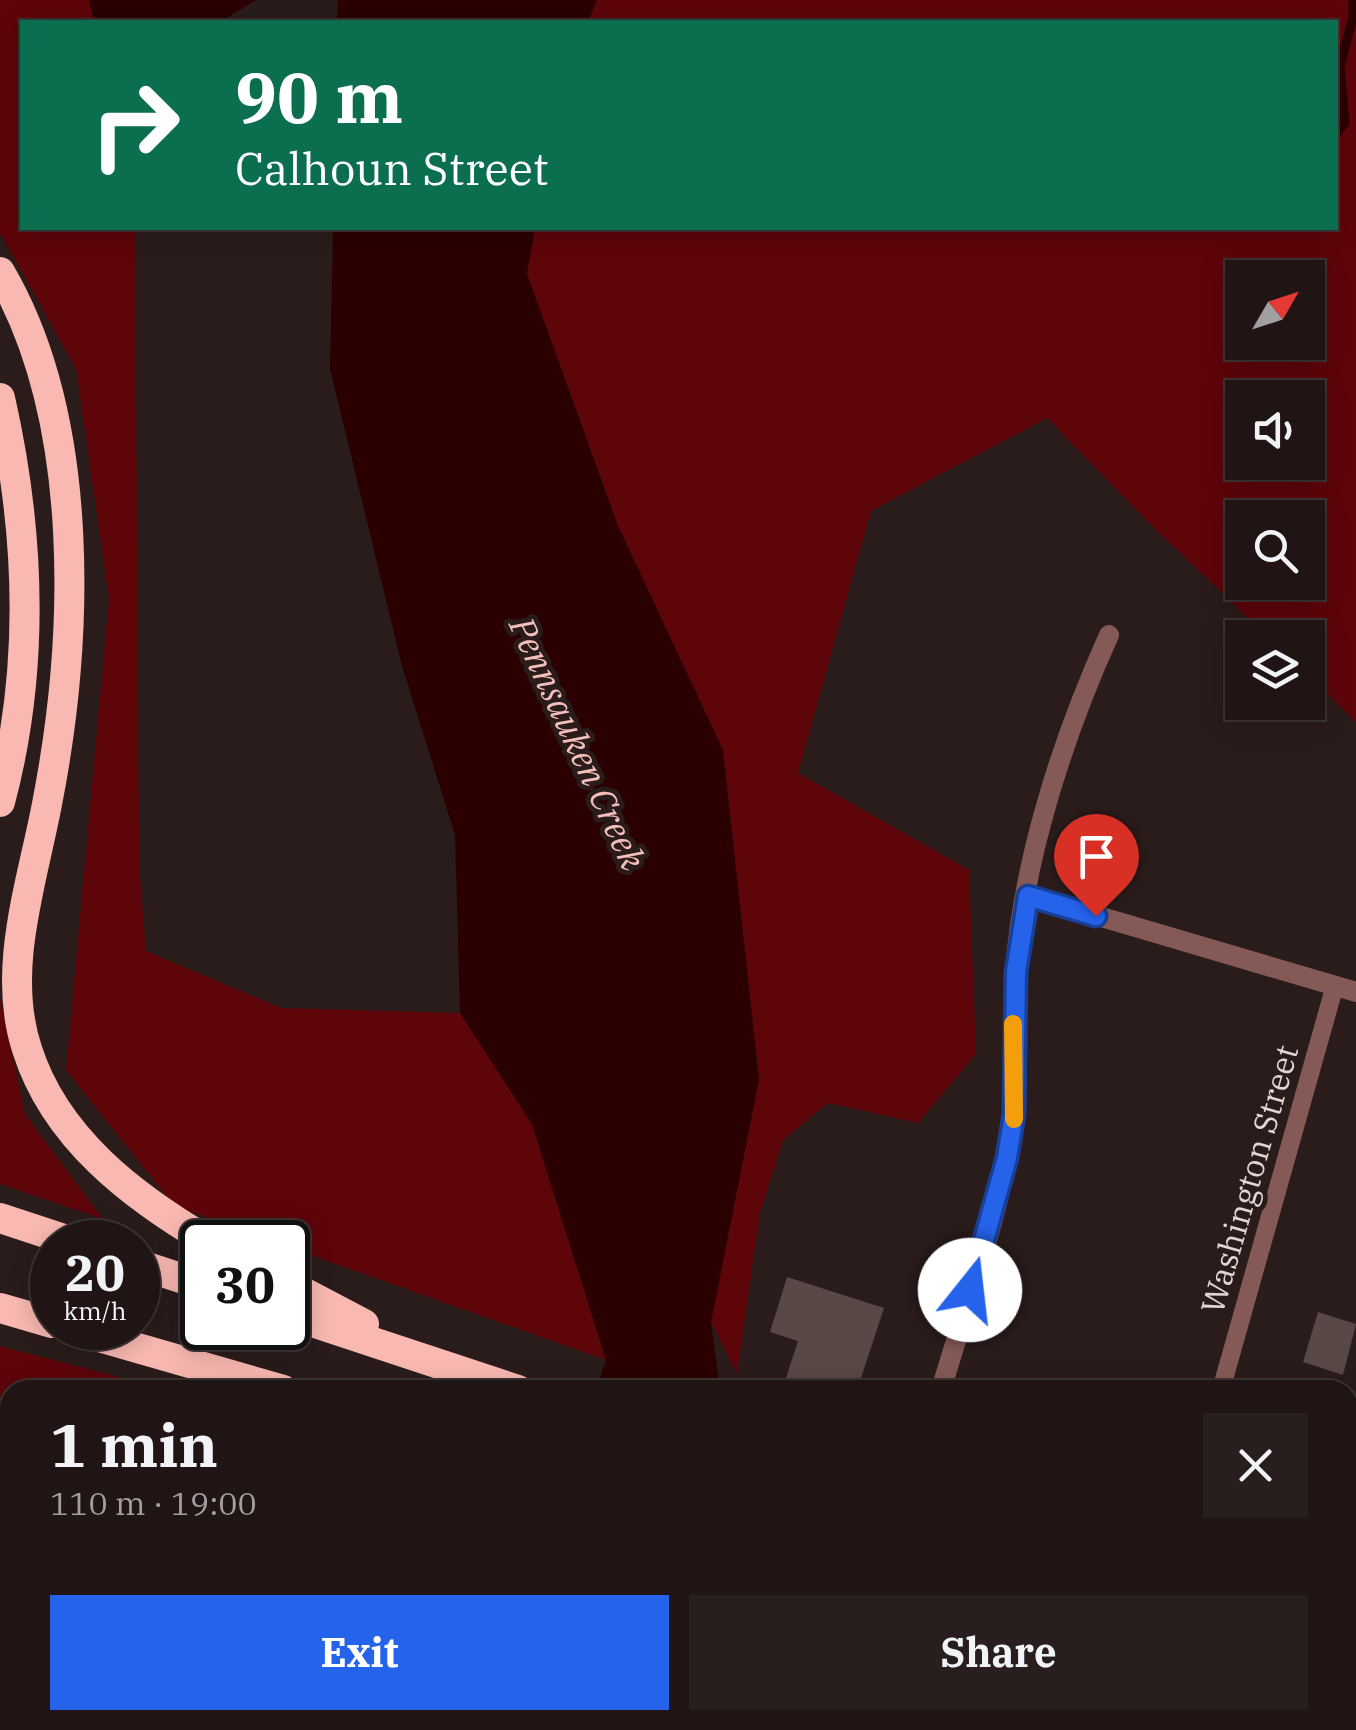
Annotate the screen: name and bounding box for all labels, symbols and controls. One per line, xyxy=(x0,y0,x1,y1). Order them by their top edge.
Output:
text: 90 m xyxy=(235,51,403,142)
icon: right xyxy=(70,60,200,190)
text: Calhoun Street xyxy=(235,139,549,197)
north arrow xyxy=(1225,260,1325,360)
map controls xyxy=(1225,260,1325,720)
button: sound xyxy=(1225,380,1325,480)
button: search xyxy=(1225,500,1325,600)
water label: Pennsauken Creek xyxy=(499,608,657,877)
button: layers xyxy=(1225,620,1325,720)
pin xyxy=(1054,814,1139,917)
icon: arrive xyxy=(1069,829,1124,884)
street label: Washington Street xyxy=(1191,1040,1307,1318)
speed limit sign: 30 xyxy=(180,1220,310,1350)
position arrow xyxy=(918,1238,1022,1342)
text: 20 xyxy=(65,1240,125,1305)
text: km/h xyxy=(63,1294,127,1327)
text: 1 min xyxy=(50,1405,218,1484)
button: close xyxy=(1203,1413,1308,1518)
text: 110 m · 19:00 xyxy=(50,1482,257,1524)
button: Exit xyxy=(50,1595,669,1710)
button: Share xyxy=(689,1595,1308,1710)

